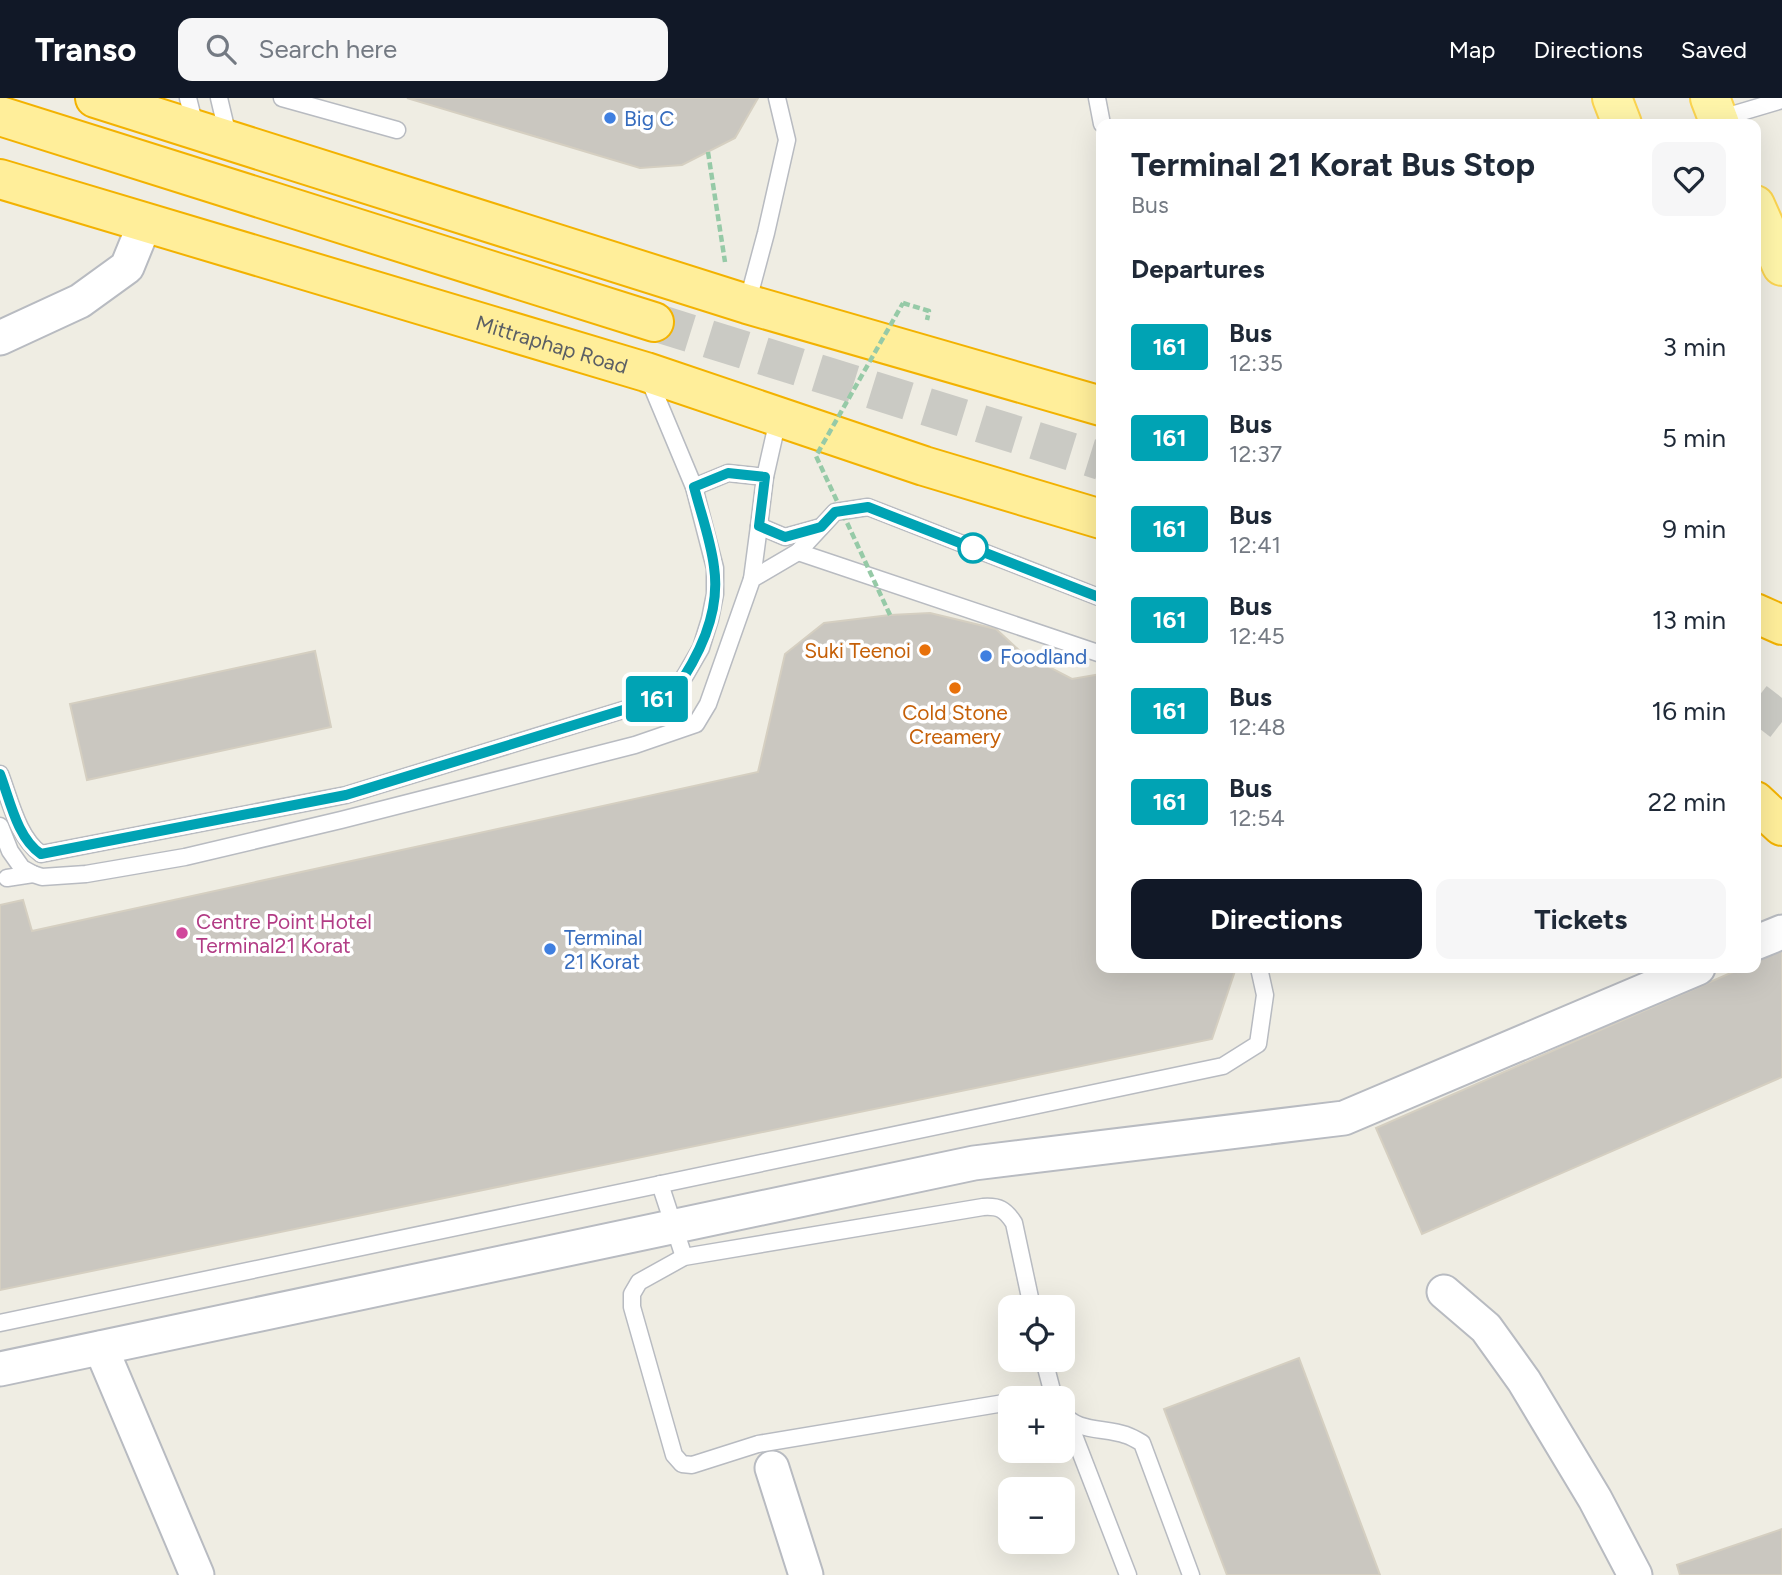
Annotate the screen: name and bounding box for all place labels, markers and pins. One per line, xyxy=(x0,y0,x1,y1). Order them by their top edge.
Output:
place label: Big C xyxy=(624,106,674,131)
marker: Big C xyxy=(602,110,618,126)
unlabelled marker xyxy=(958,533,988,563)
place label: Suki Teenoi xyxy=(804,638,911,663)
marker: Suki Teenoi xyxy=(917,642,933,658)
place label: Foodland xyxy=(1000,644,1087,669)
marker: Foodland xyxy=(978,648,994,664)
marker: Cold Stone Creamery xyxy=(947,680,963,696)
place label: Cold Stone Creamery xyxy=(902,700,1008,749)
place label: Centre Point Hotel Terminal21 Korat xyxy=(196,909,372,958)
marker: Centre Point Hotel Terminal21 Korat xyxy=(174,925,190,941)
place label: Terminal 21 Korat xyxy=(564,925,643,974)
marker: Terminal 21 Korat xyxy=(542,941,558,957)

